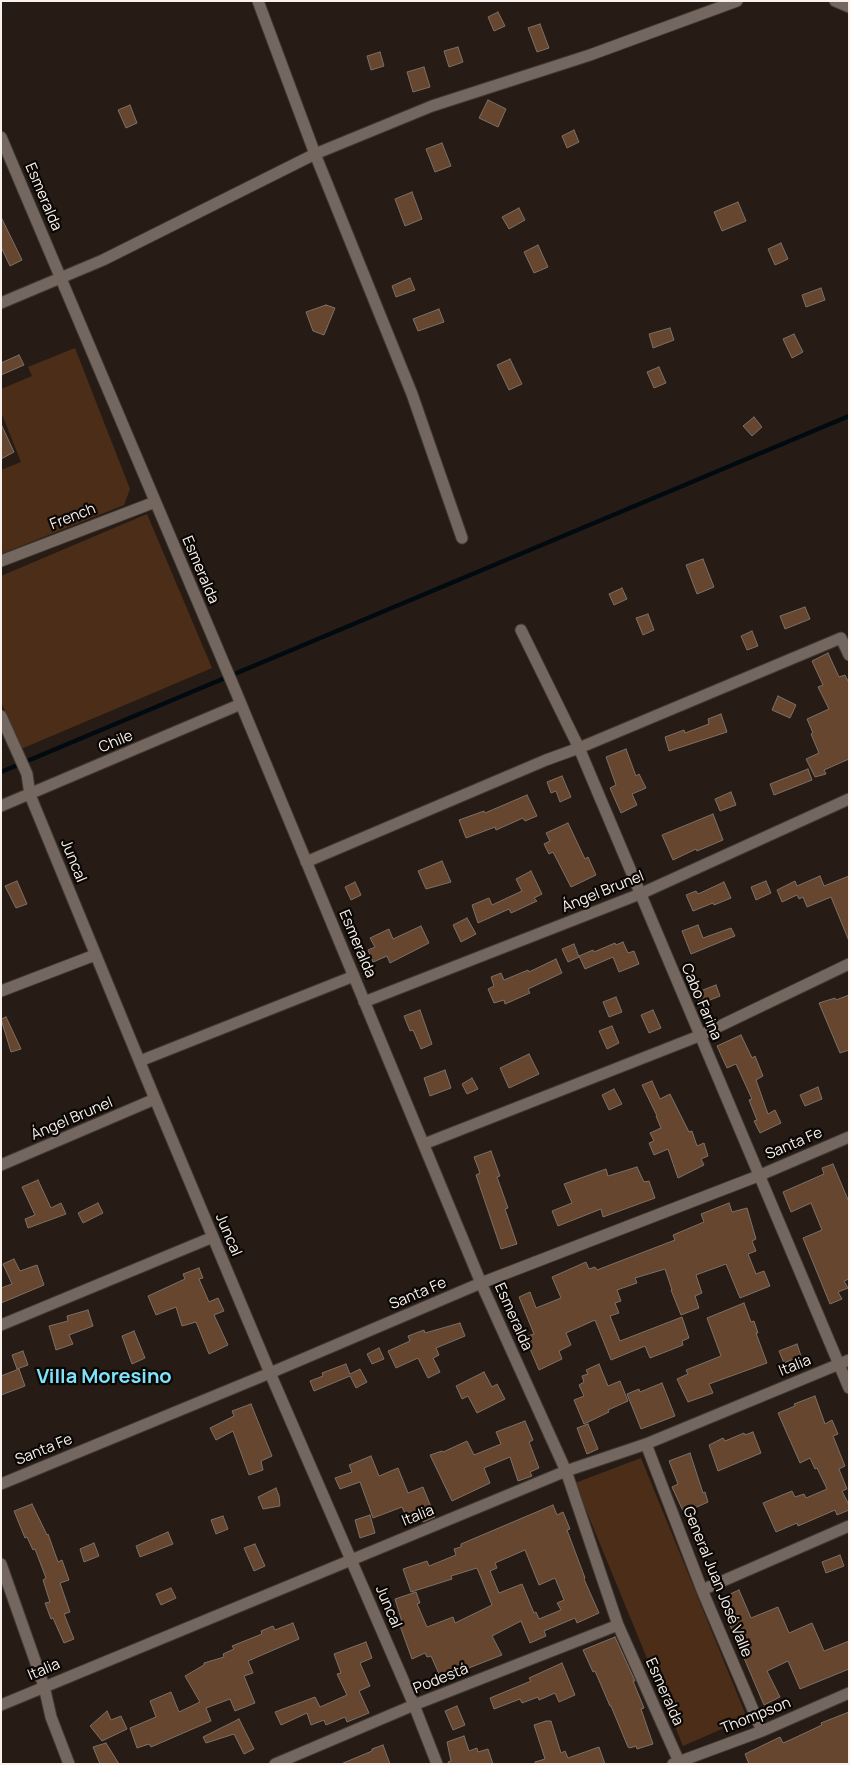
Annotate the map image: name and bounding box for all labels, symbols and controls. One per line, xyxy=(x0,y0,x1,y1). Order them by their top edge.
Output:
street label: Esmeralda xyxy=(21,160,65,234)
street label: French xyxy=(48,500,98,534)
street label: Esmeralda xyxy=(178,533,222,607)
street label: Chile xyxy=(96,727,136,757)
street label: Juncal xyxy=(56,837,90,885)
street label: Ángel Brunel xyxy=(559,867,647,917)
street label: Esmeralda xyxy=(335,907,379,981)
street label: Cabo Farina xyxy=(677,961,725,1043)
street label: Ángel Brunel xyxy=(28,1094,116,1144)
street label: Santa Fe xyxy=(763,1124,825,1164)
street label: Juncal xyxy=(211,1211,245,1259)
street label: Santa Fe xyxy=(387,1274,449,1314)
street label: Esmeralda xyxy=(490,1280,536,1354)
street label: Italia xyxy=(776,1351,814,1381)
district label: Villa Moresino xyxy=(36,1365,172,1389)
street label: Santa Fe xyxy=(13,1430,75,1470)
street label: Italia xyxy=(399,1501,437,1531)
street label: General Juan José Valle xyxy=(679,1504,755,1660)
street label: Juncal xyxy=(371,1583,405,1631)
street label: Italia xyxy=(25,1655,63,1685)
street label: Esmeralda xyxy=(641,1655,687,1729)
street label: Podestá xyxy=(411,1660,471,1698)
street label: Thompson xyxy=(718,1694,794,1738)

